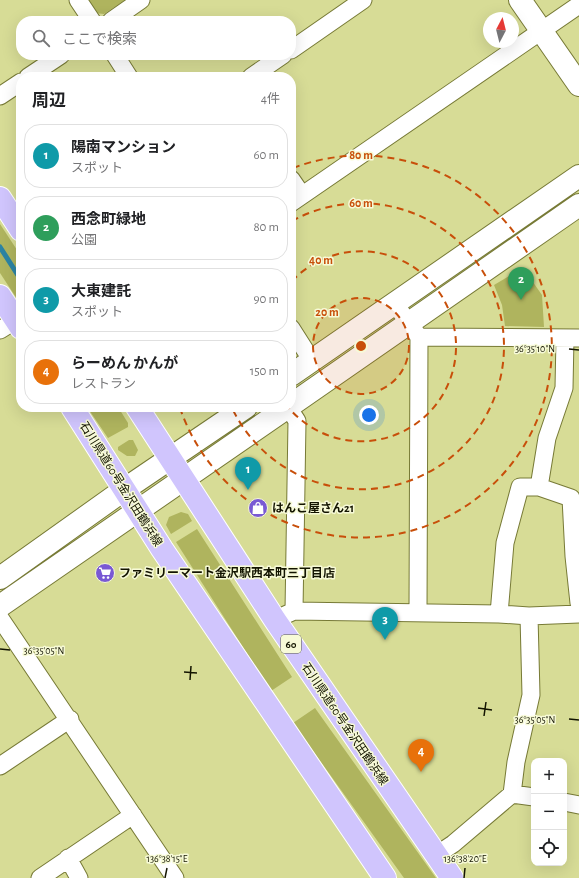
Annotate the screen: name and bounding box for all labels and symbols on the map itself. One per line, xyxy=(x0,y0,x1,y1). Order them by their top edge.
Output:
north arrow xyxy=(483,12,519,48)
text: 80 m xyxy=(349,149,373,161)
text: 60 m xyxy=(349,197,373,209)
text: 40 m xyxy=(309,254,333,266)
pin: 2 xyxy=(508,267,534,300)
text: 20 m xyxy=(315,306,339,318)
centre of rings xyxy=(354,339,368,353)
text: 36°35'10"N xyxy=(515,344,555,354)
your location xyxy=(359,405,379,425)
street label: 石川県道60号金沢田鶴浜線 xyxy=(78,419,165,548)
pin: 1 xyxy=(235,457,261,490)
shop icon: はんこ屋さん21 xyxy=(247,497,269,519)
place label: はんこ屋さん21 xyxy=(272,502,354,514)
supermarket icon: ファミリーマート金沢駅西本町三丁目店 xyxy=(94,562,116,584)
place label: ファミリーマート金沢駅西本町三丁目店 xyxy=(119,566,335,579)
pin: 3 xyxy=(372,607,398,640)
road number: 60 xyxy=(281,635,301,653)
text: 36°35'05"N xyxy=(24,646,64,656)
street label: 石川県道60号金沢田鶴浜線 xyxy=(300,660,391,787)
text: 36°35'05"N xyxy=(515,715,555,725)
pin: 4 xyxy=(408,739,434,772)
text: 136°38'15"E xyxy=(147,854,188,864)
text: 136°38'20"E xyxy=(443,854,487,864)

